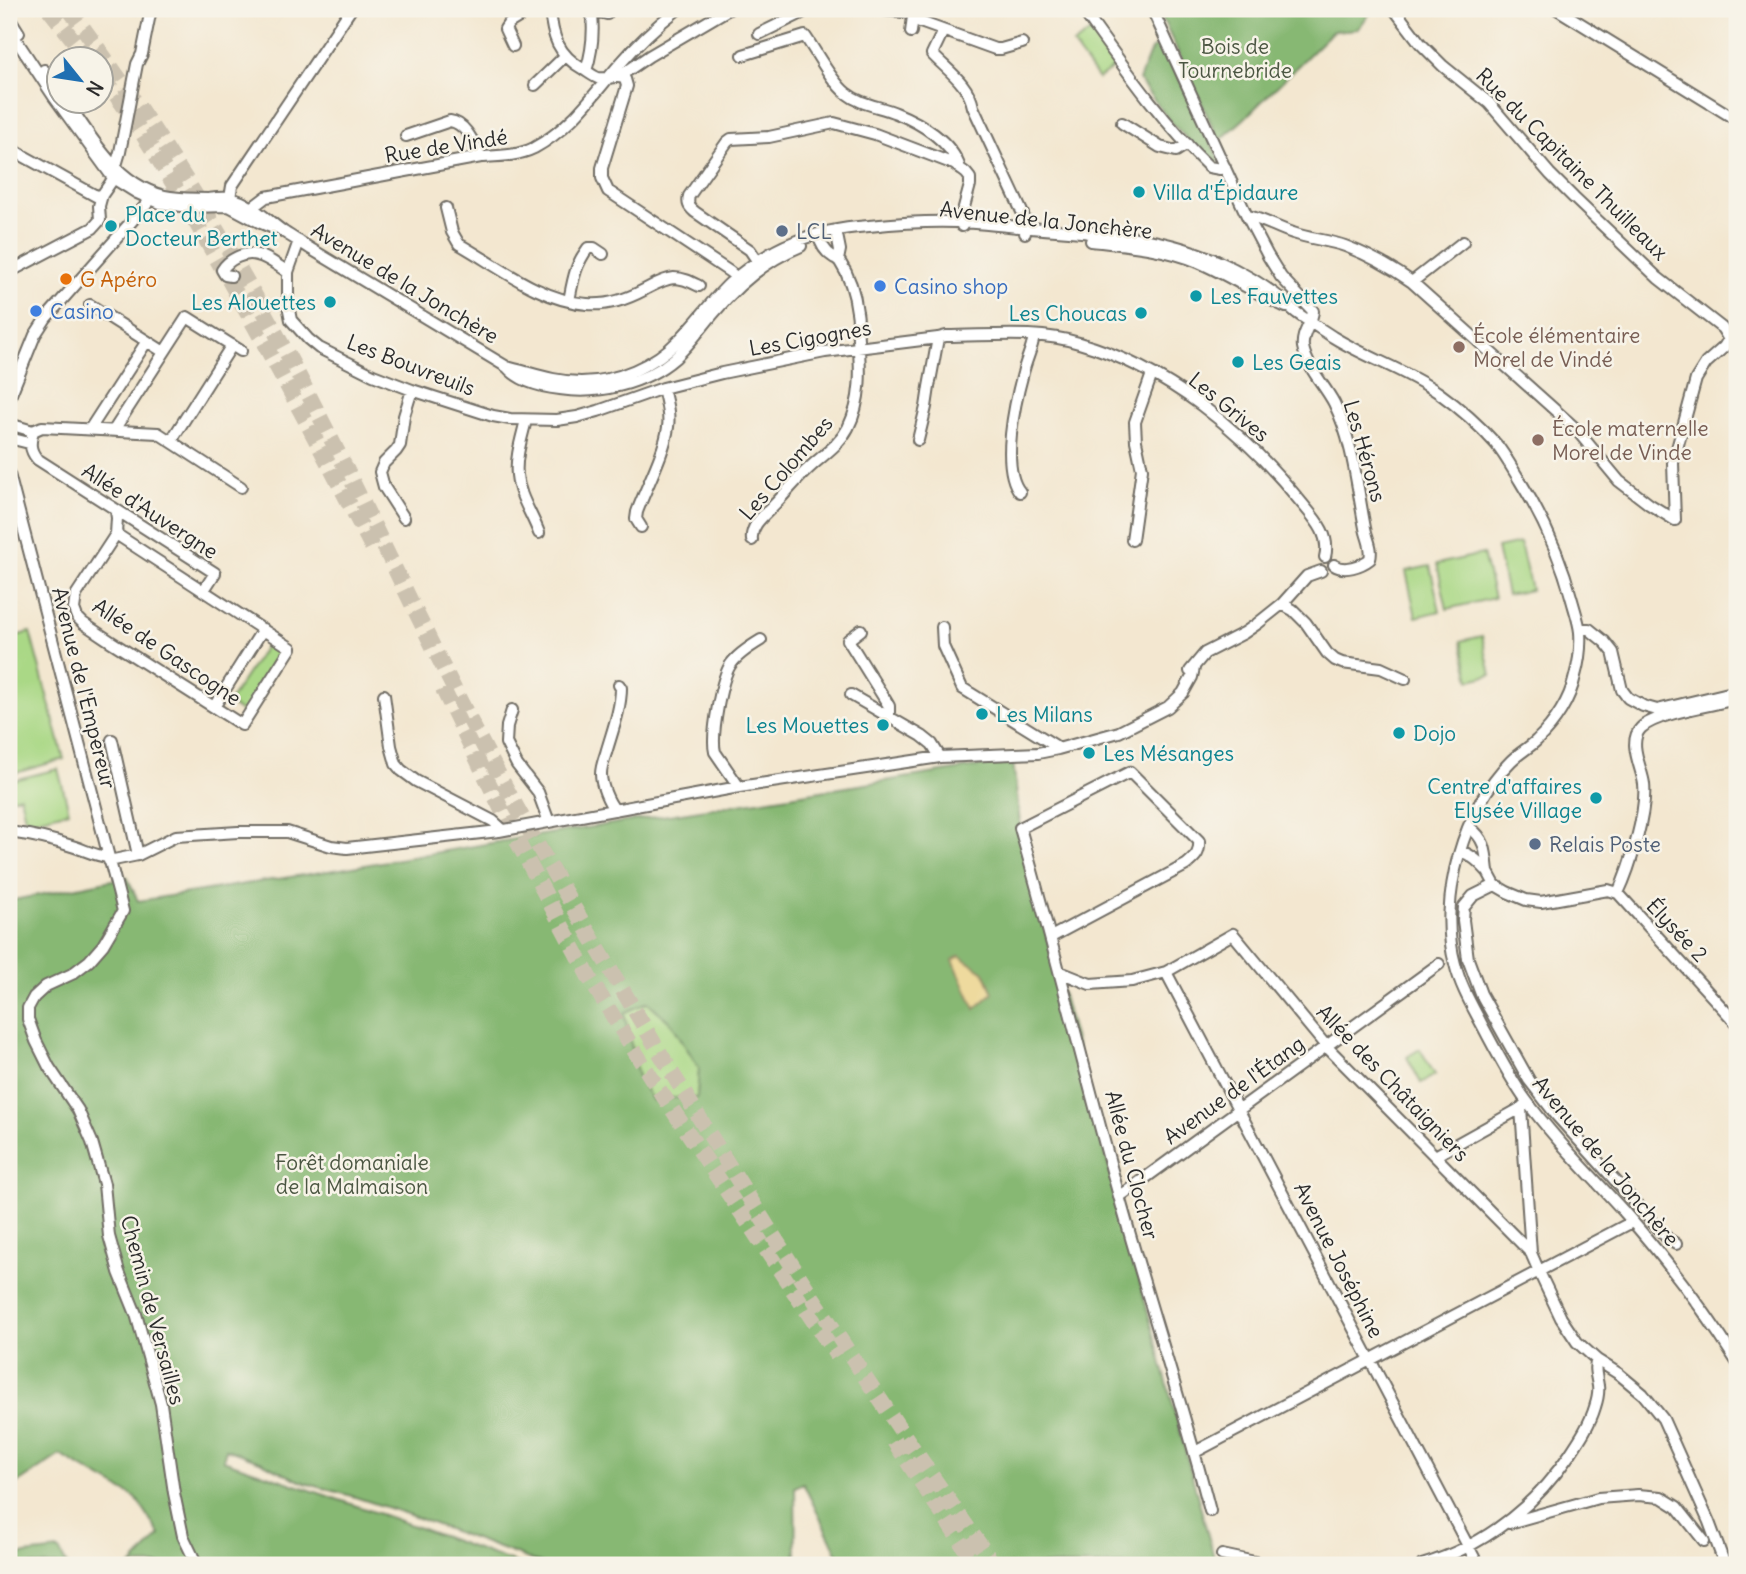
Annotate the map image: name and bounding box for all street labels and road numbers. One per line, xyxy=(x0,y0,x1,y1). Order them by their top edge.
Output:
street label: Rue du Capitaine Thuilleaux xyxy=(1470,62,1674,266)
street label: Rue de Vindé xyxy=(383,123,509,169)
street label: Avenue de la Jonchère xyxy=(938,195,1154,245)
street label: Avenue de la Jonchère xyxy=(306,216,504,350)
street label: Les Cigognes xyxy=(747,314,873,362)
street label: Les Bouvreuils xyxy=(343,328,479,402)
street label: Les Grives xyxy=(1183,366,1275,448)
street label: Les Hérons xyxy=(1338,397,1392,505)
street label: Les Colombes xyxy=(733,410,839,526)
street label: Allée d'Auvergne xyxy=(77,457,223,565)
street label: Avenue de l'Empereur xyxy=(46,584,122,792)
street label: Allée de Gascogne xyxy=(88,592,246,712)
street label: Élysée 2 xyxy=(1641,892,1713,968)
street label: Allée des Châtaigniers xyxy=(1311,999,1475,1167)
street label: Avenue de l'Étang xyxy=(1158,1030,1310,1150)
street label: Avenue de la Jonchère xyxy=(1527,1070,1685,1252)
street label: Allée du Clocher xyxy=(1099,1088,1165,1243)
street label: Avenue Joséphine xyxy=(1288,1178,1390,1342)
street label: Chemin de Versailles xyxy=(115,1212,191,1408)

